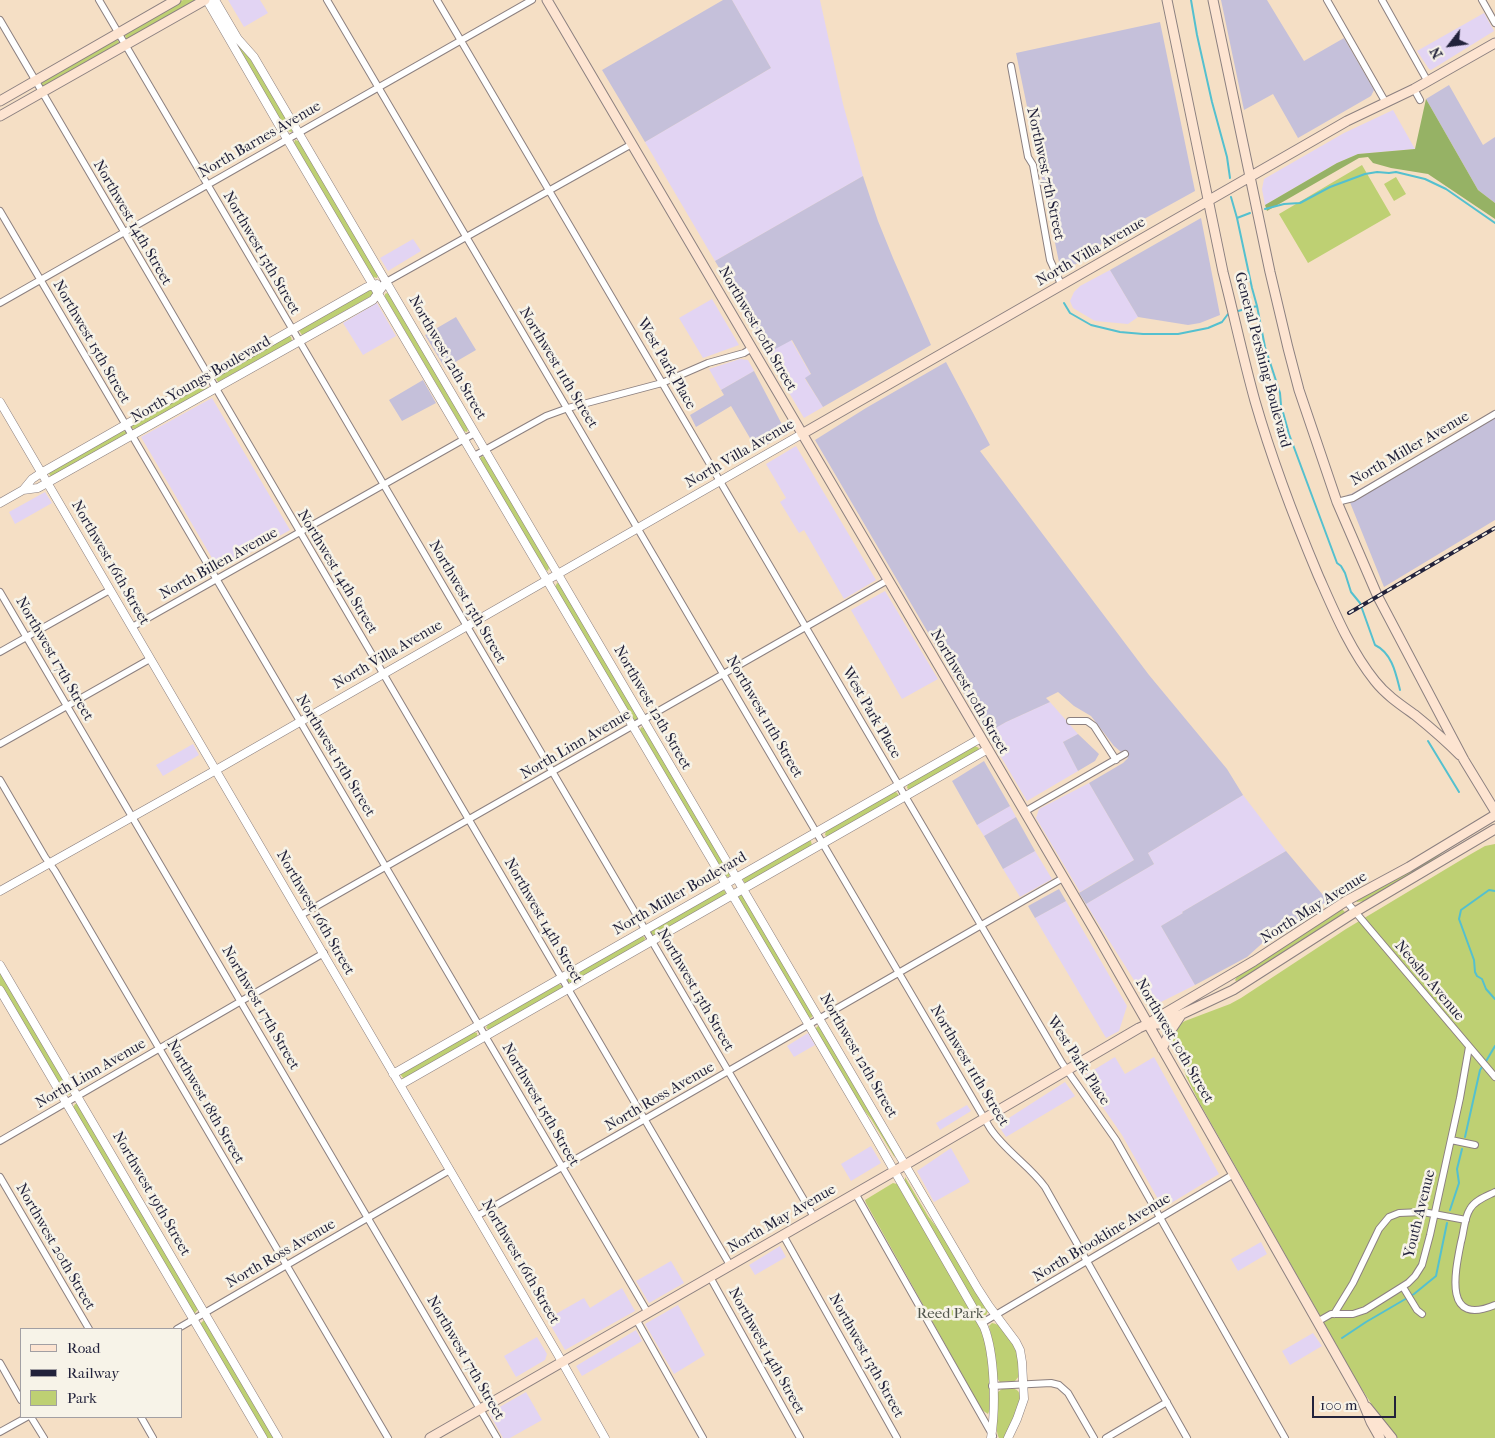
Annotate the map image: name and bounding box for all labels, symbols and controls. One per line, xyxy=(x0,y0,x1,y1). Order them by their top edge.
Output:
north arrow xyxy=(1425,20,1475,70)
text: N xyxy=(1427,44,1447,62)
street label: North Barnes Avenue xyxy=(196,98,324,182)
street label: Northwest 7th Street xyxy=(1022,106,1068,242)
street label: Northwest 14th Street xyxy=(89,157,175,289)
street label: Northwest 13th Street xyxy=(218,188,304,318)
street label: North Villa Avenue xyxy=(1033,213,1149,291)
street label: Northwest 10th Street xyxy=(714,263,800,395)
street label: General Pershing Boulevard xyxy=(1230,270,1294,450)
street label: Northwest 15th Street xyxy=(48,277,134,407)
street label: Northwest 12th Street xyxy=(404,293,490,423)
street label: Northwest 11th Street xyxy=(515,304,601,432)
street label: West Park Place xyxy=(633,315,699,413)
street label: North Youngs Boulevard xyxy=(128,333,274,427)
street label: North Miller Avenue xyxy=(1348,408,1472,490)
street label: North Villa Avenue xyxy=(682,415,798,493)
street label: Northwest 16th Street xyxy=(67,497,153,629)
street label: Northwest 14th Street xyxy=(293,507,381,637)
street label: North Billen Avenue xyxy=(157,524,281,604)
street label: Northwest 13th Street xyxy=(424,537,510,667)
street label: Northwest 17th Street xyxy=(11,594,97,724)
street label: North Villa Avenue xyxy=(330,616,446,694)
street label: Northwest 10th Street xyxy=(926,626,1012,758)
street label: Northwest 12th Street xyxy=(609,643,695,773)
street label: Northwest 11th Street xyxy=(722,653,806,781)
street label: West Park Place xyxy=(838,664,904,762)
street label: Northwest 15th Street xyxy=(291,692,379,820)
street label: North Linn Avenue xyxy=(518,706,634,784)
street label: Northwest 16th Street xyxy=(272,847,358,979)
street label: North Miller Boulevard xyxy=(610,848,750,940)
street label: Northwest 14th Street xyxy=(500,855,586,987)
street label: North May Avenue xyxy=(1257,868,1371,948)
street label: Northwest 13th Street xyxy=(652,925,738,1055)
street label: Neosho Avenue xyxy=(1390,937,1468,1025)
street label: Northwest 17th Street xyxy=(217,943,303,1073)
street label: Northwest 10th Street xyxy=(1131,975,1217,1107)
street label: Northwest 12th Street xyxy=(815,991,901,1121)
street label: Northwest 11th Street xyxy=(926,1002,1012,1130)
street label: West Park Place xyxy=(1043,1013,1113,1109)
street label: North Linn Avenue xyxy=(33,1035,149,1113)
street label: Northwest 18th Street xyxy=(162,1037,248,1167)
street label: Northwest 15th Street xyxy=(497,1040,583,1170)
street label: North Ross Avenue xyxy=(602,1058,718,1136)
street label: Northwest 19th Street xyxy=(108,1129,194,1259)
street label: Youth Avenue xyxy=(1400,1168,1440,1260)
street label: Northwest 20th Street xyxy=(11,1180,99,1314)
street label: North May Avenue xyxy=(725,1181,839,1257)
street label: North Brookline Avenue xyxy=(1030,1190,1174,1286)
street label: Northwest 16th Street xyxy=(477,1196,563,1328)
street label: North Ross Avenue xyxy=(223,1215,339,1293)
street label: Northwest 14th Street xyxy=(724,1285,808,1417)
street label: Northwest 13th Street xyxy=(824,1291,908,1421)
street label: Northwest 17th Street xyxy=(422,1293,508,1423)
park label: Reed Park xyxy=(917,1305,983,1323)
legend xyxy=(20,1328,182,1418)
text: Road xyxy=(67,1339,100,1357)
text: Railway xyxy=(67,1364,119,1382)
scale bar xyxy=(1315,1386,1399,1418)
text: Park xyxy=(67,1389,97,1407)
text: 100 m xyxy=(1320,1396,1358,1414)

